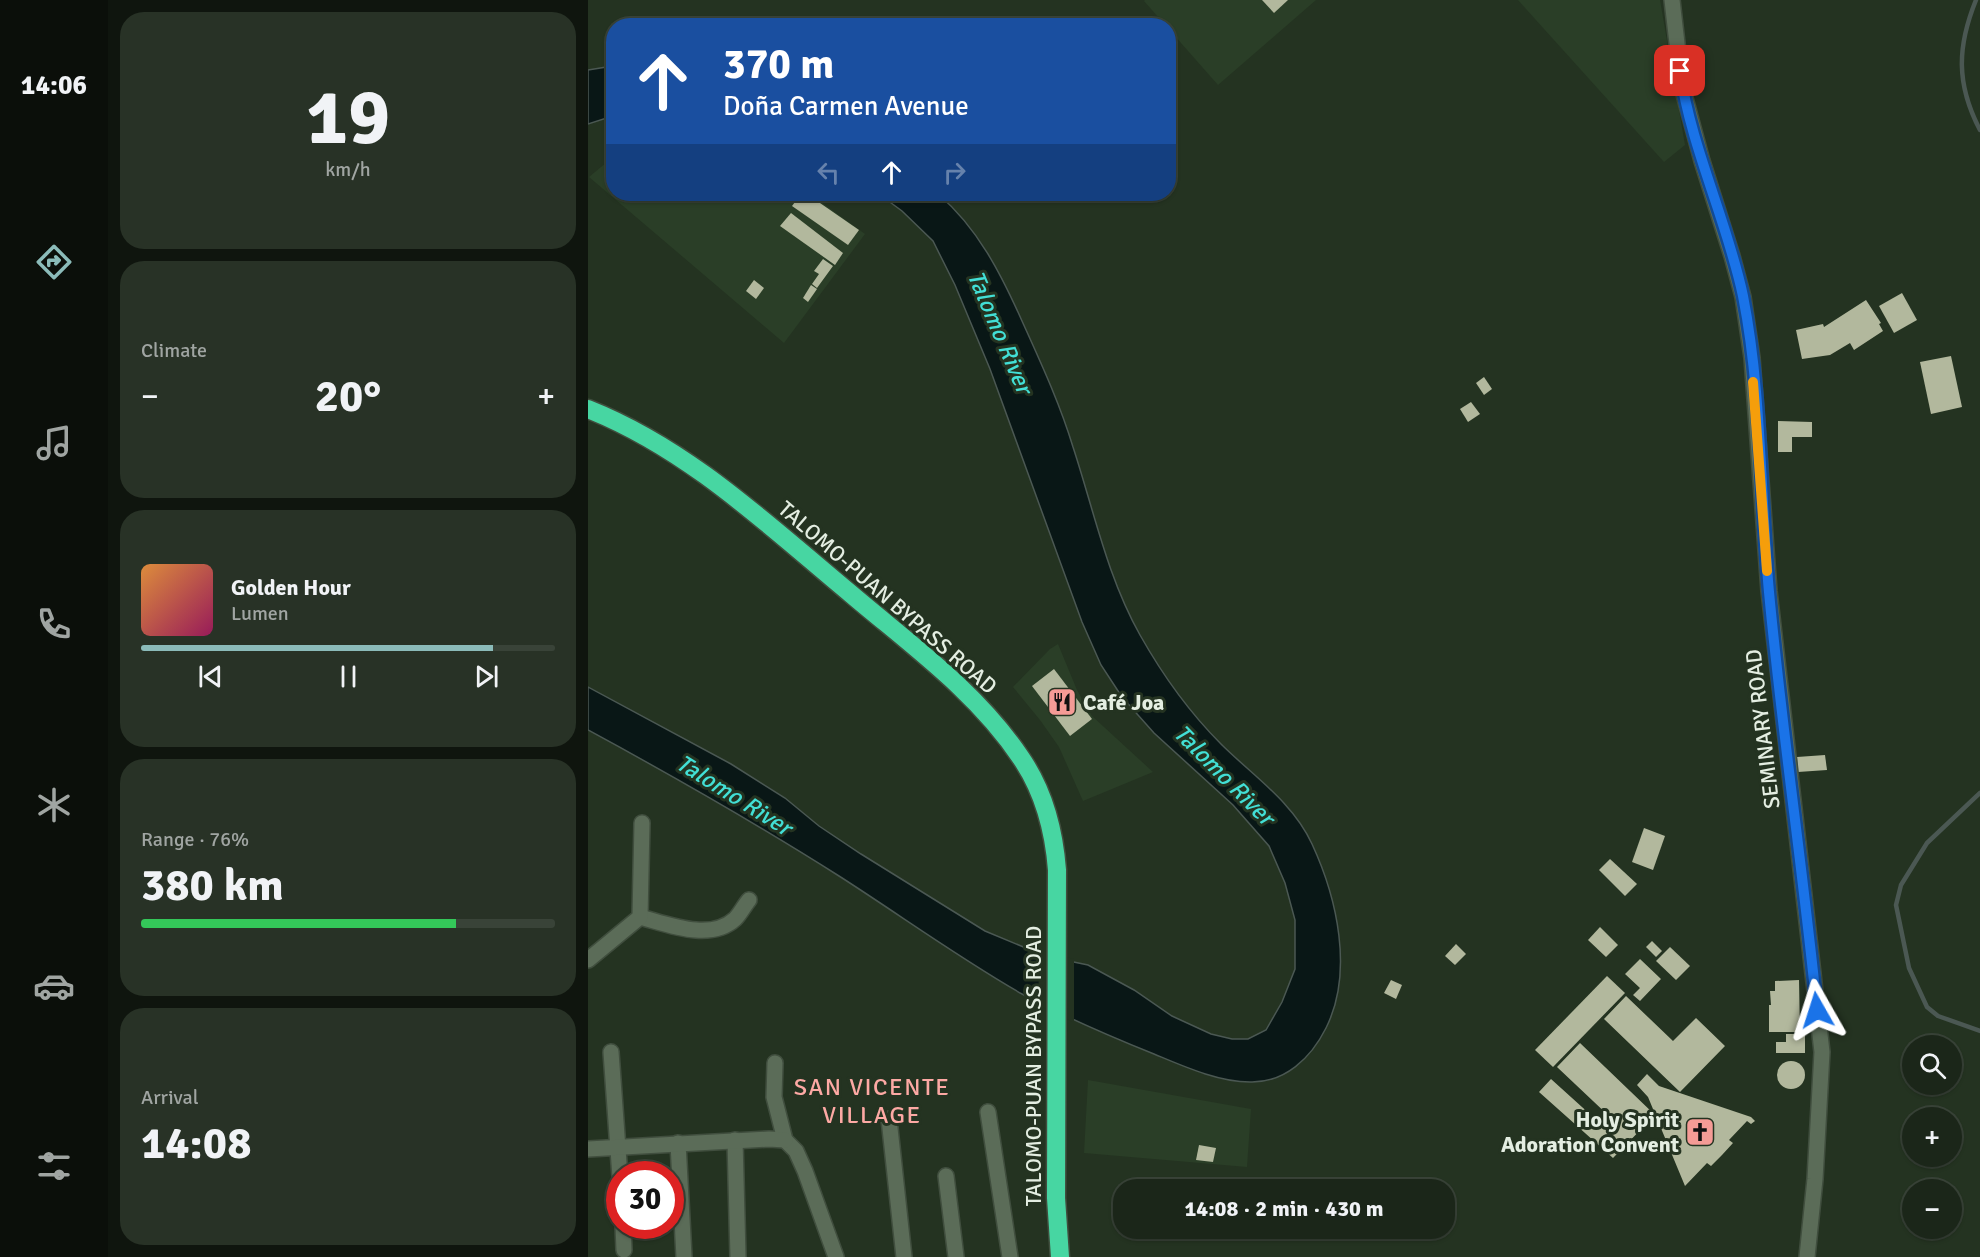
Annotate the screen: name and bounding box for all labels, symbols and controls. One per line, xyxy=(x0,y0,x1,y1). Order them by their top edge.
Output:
text: 370 m xyxy=(723,39,834,90)
icon: ahead xyxy=(624,42,702,120)
pin xyxy=(1654,45,1705,96)
icon: arrive xyxy=(1663,54,1696,87)
text: 14:06 xyxy=(21,69,87,102)
text: 19 xyxy=(306,70,390,166)
text: Doña Carmen Avenue xyxy=(723,90,969,123)
icon: left xyxy=(812,156,845,189)
icon: ahead xyxy=(875,156,908,189)
icon: right xyxy=(938,156,971,189)
text: km/h xyxy=(325,157,371,182)
icon: directions xyxy=(33,241,75,283)
water label: Talomo River xyxy=(961,266,1041,401)
text: Climate xyxy=(141,338,207,363)
text: 20° xyxy=(315,369,381,424)
text: − xyxy=(141,376,159,417)
text: + xyxy=(537,376,555,417)
icon: music xyxy=(33,422,75,464)
street label: TALOMO-PUAN BYPASS ROAD xyxy=(773,495,1002,700)
text: Golden Hour xyxy=(231,574,351,601)
text: Lumen xyxy=(231,601,289,626)
icon: phone xyxy=(33,603,75,645)
street label: SEMINARY ROAD xyxy=(1739,648,1786,810)
icon: previous xyxy=(194,660,227,693)
icon: pause xyxy=(332,660,365,693)
icon: next xyxy=(470,660,503,693)
restaurant icon: Café Joa xyxy=(1046,686,1078,718)
place label: Café Joa xyxy=(1083,689,1164,716)
water label: Talomo River xyxy=(1167,718,1283,834)
water label: Talomo River xyxy=(671,748,800,844)
icon: climate xyxy=(33,784,75,826)
text: Range · 76% xyxy=(141,827,249,852)
text: 380 km xyxy=(141,858,284,913)
street label: TALOMO-PUAN BYPASS ROAD xyxy=(1020,926,1047,1206)
icon: car xyxy=(33,965,75,1007)
position arrow xyxy=(1785,978,1849,1042)
map controls xyxy=(1902,1035,1962,1239)
button: search xyxy=(1902,1035,1962,1095)
district label: SAN VICENTE VILLAGE xyxy=(794,1072,950,1130)
text: Arrival xyxy=(141,1085,199,1110)
place label: Holy Spirit Adoration Convent xyxy=(1501,1106,1679,1158)
button: + xyxy=(1902,1107,1962,1167)
text: 14:08 xyxy=(141,1116,251,1171)
church icon: Holy Spirit Adoration Convent xyxy=(1684,1116,1716,1148)
icon: filters xyxy=(33,1145,75,1187)
speed limit sign: 30 xyxy=(606,1161,684,1239)
button: − xyxy=(1902,1179,1962,1239)
text: 14:08 · 2 min · 430 m xyxy=(1184,1195,1384,1222)

